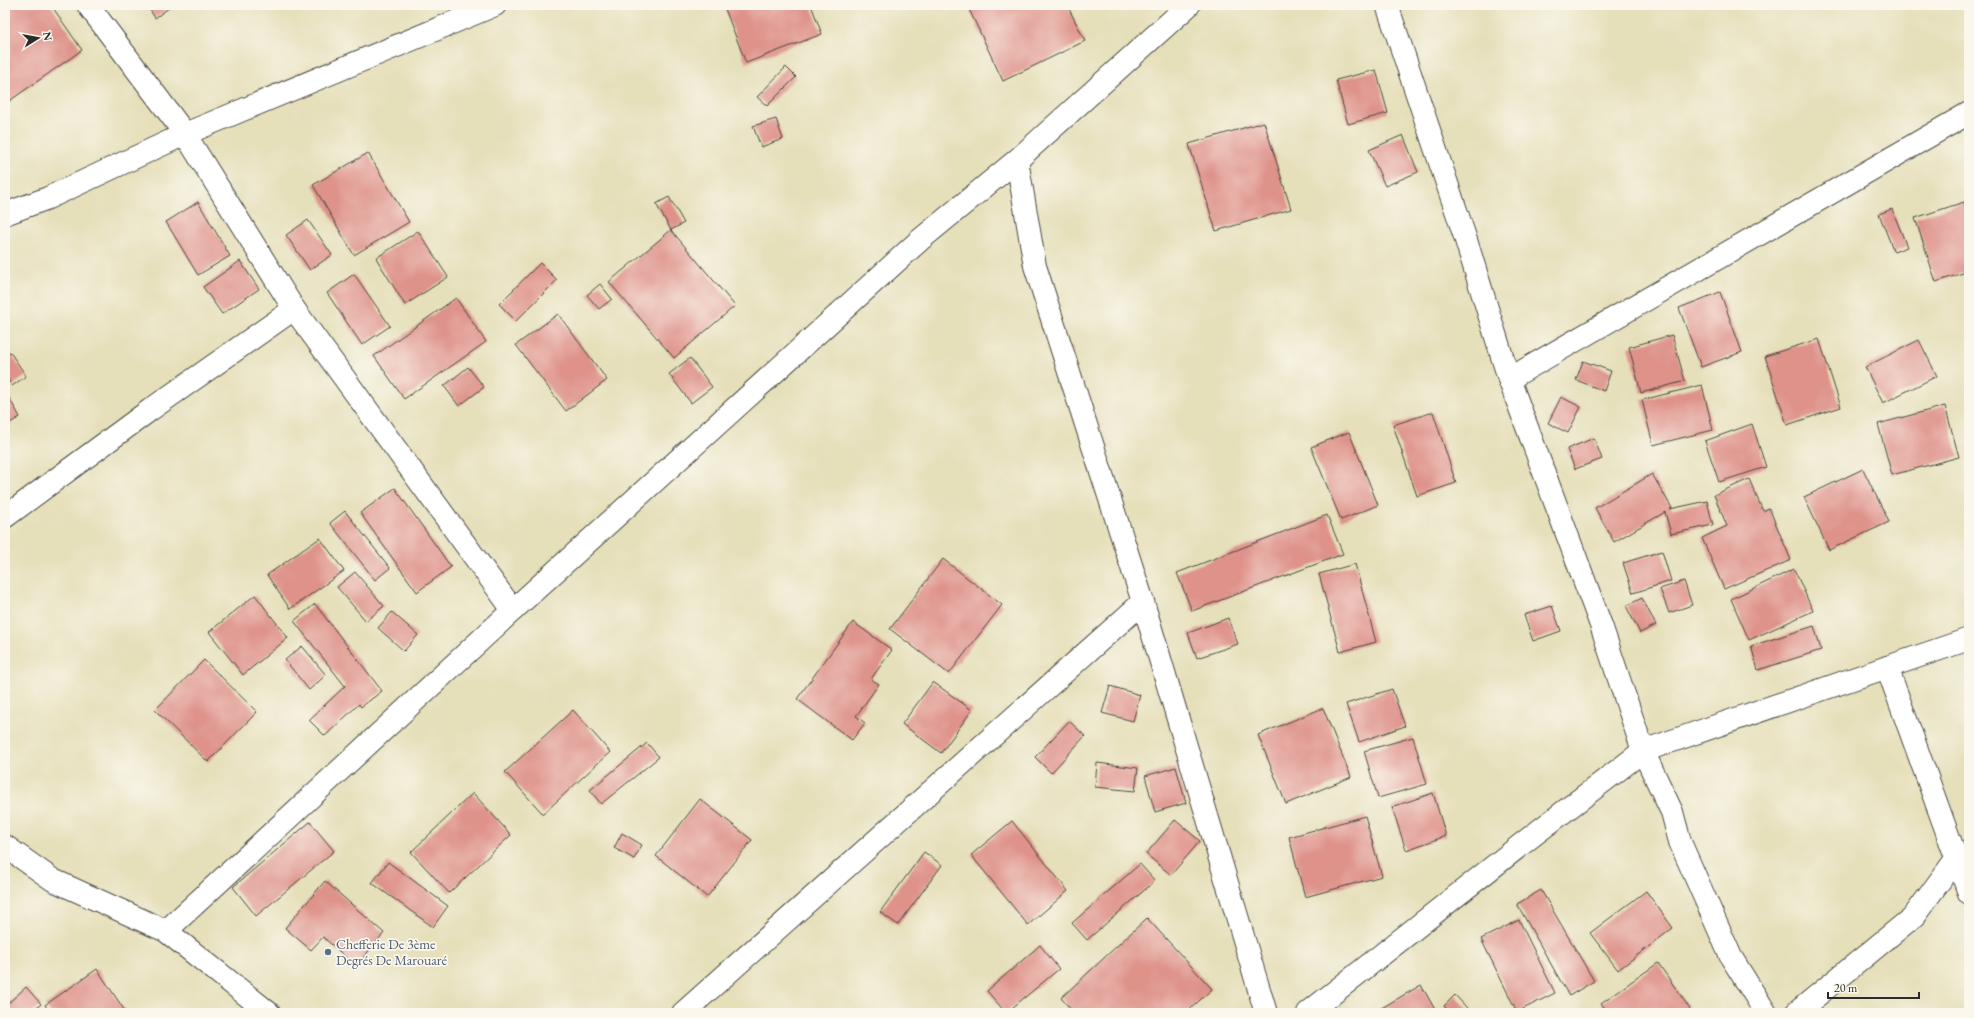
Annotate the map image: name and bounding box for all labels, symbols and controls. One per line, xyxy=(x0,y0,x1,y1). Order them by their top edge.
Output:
north arrow xyxy=(18,18,58,58)
text: N xyxy=(40,30,56,42)
place label: Chefferie De 3ème Degrés De Marouaré xyxy=(336,935,448,969)
marker: Chefferie De 3ème Degrés De Marouaré xyxy=(323,947,333,957)
scale bar xyxy=(1828,974,1919,1000)
text: 20 m xyxy=(1834,980,1858,996)

